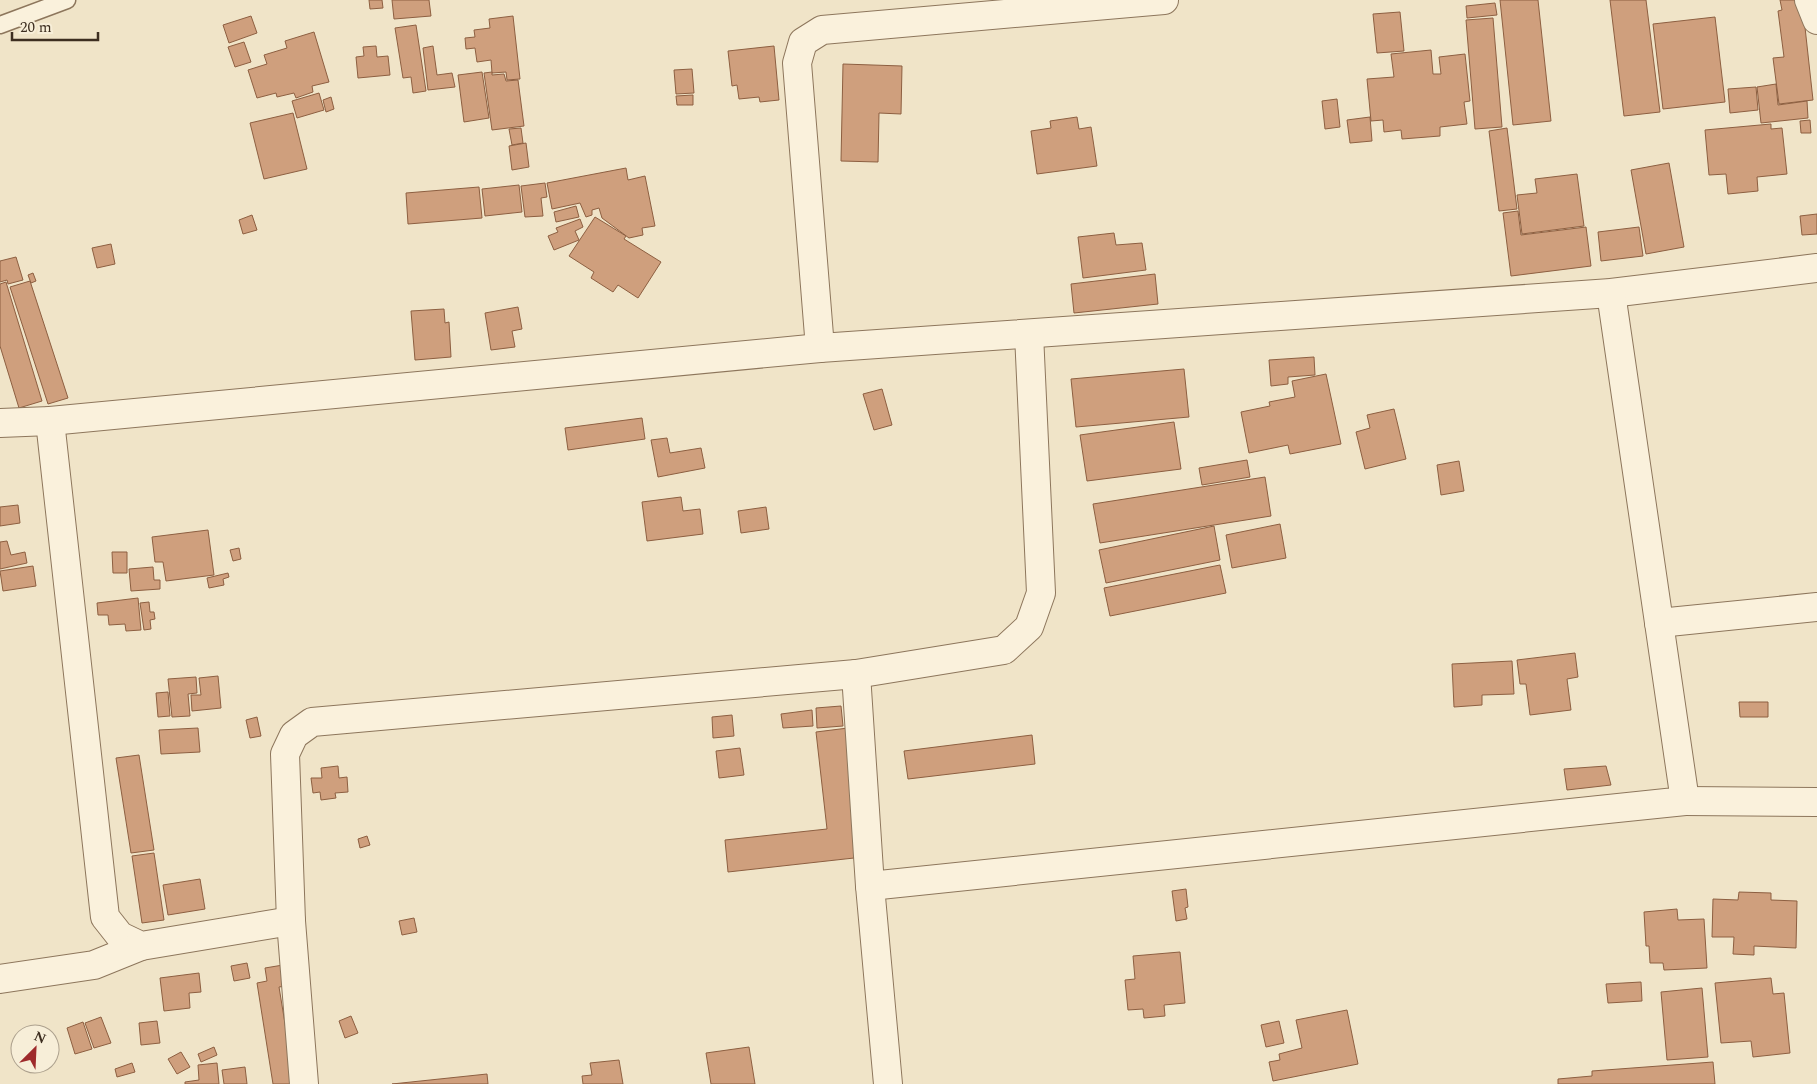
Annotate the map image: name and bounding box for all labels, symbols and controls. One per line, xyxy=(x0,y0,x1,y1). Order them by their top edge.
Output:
scale bar xyxy=(12,10,99,42)
text: 20 m xyxy=(20,16,52,39)
north arrow xyxy=(10,1024,60,1074)
text: N xyxy=(31,1026,50,1049)

